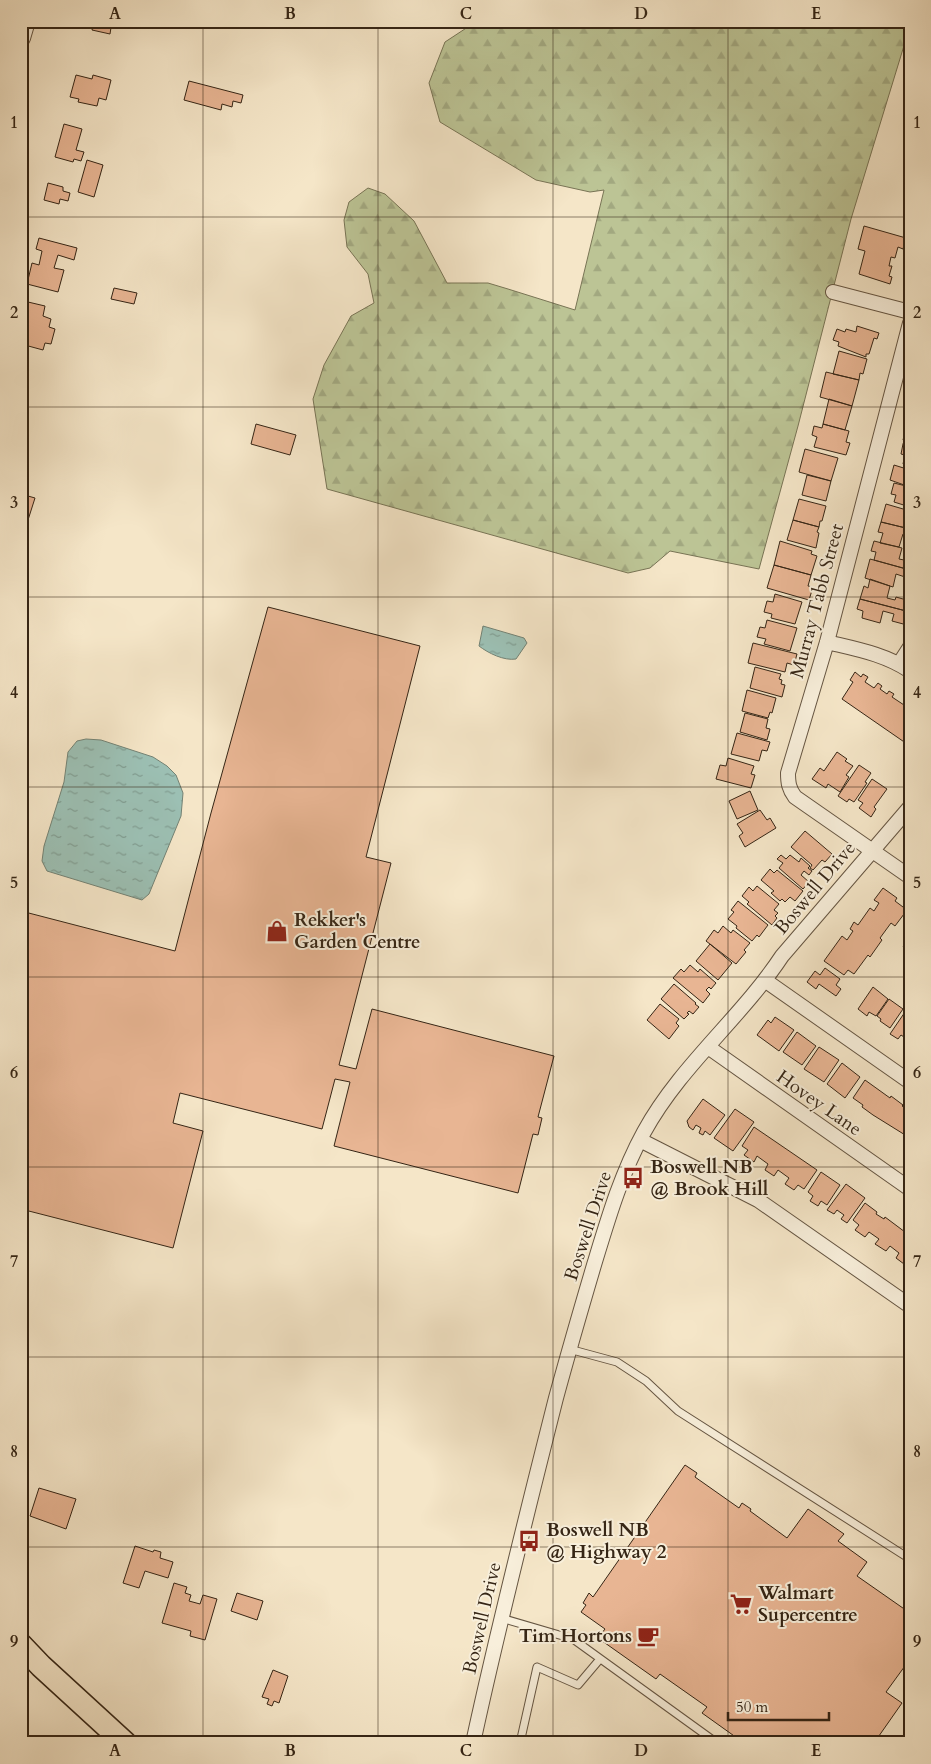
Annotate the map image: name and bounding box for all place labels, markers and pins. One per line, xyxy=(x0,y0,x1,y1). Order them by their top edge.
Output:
place label: Rekker's Garden Centre xyxy=(294,907,420,955)
shop icon: Rekker's Garden Centre xyxy=(264,918,290,944)
place label: Boswell NB @ Brook Hill xyxy=(650,1154,769,1202)
bus stop icon: Boswell NB @ Brook Hill xyxy=(620,1165,646,1191)
place label: Boswell NB @ Highway 2 xyxy=(546,1517,667,1565)
bus stop icon: Boswell NB @ Highway 2 xyxy=(516,1528,542,1554)
place label: Walmart Supercentre xyxy=(757,1580,858,1628)
supermarket icon: Walmart Supercentre xyxy=(728,1591,754,1617)
place label: Tim Hortons xyxy=(519,1623,632,1649)
cafe icon: Tim Hortons xyxy=(635,1623,661,1649)

